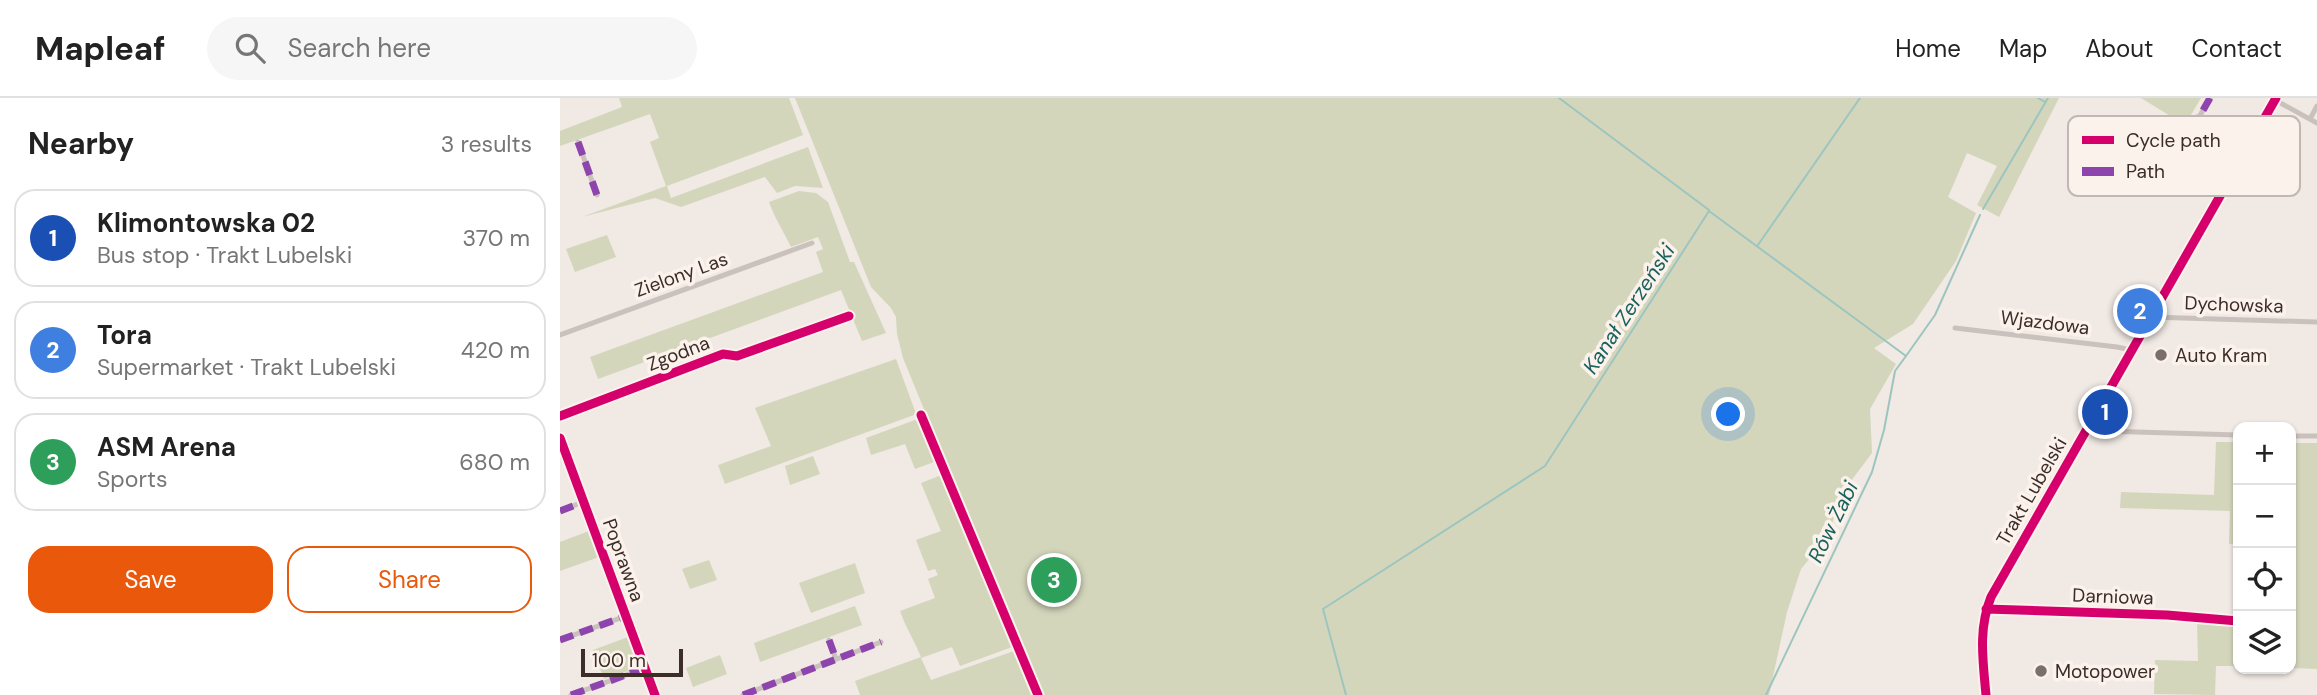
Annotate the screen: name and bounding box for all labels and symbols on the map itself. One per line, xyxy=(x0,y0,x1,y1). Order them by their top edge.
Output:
legend xyxy=(2068,116,2300,196)
text: Cycle path xyxy=(2126,128,2221,153)
text: Path xyxy=(2126,159,2165,184)
water label: Kanał Zerzeński xyxy=(1577,238,1682,379)
street label: Zielony Las xyxy=(631,246,731,303)
pin: 2 xyxy=(2117,285,2163,337)
street label: Dychowska xyxy=(2184,290,2284,319)
street label: Wjazdowa xyxy=(1999,305,2091,340)
street label: Zgodna xyxy=(643,330,713,377)
place label: Auto Kram xyxy=(2175,343,2267,368)
marker: Auto Kram xyxy=(2153,347,2169,363)
pin: 1 xyxy=(2082,386,2128,438)
your location xyxy=(1711,397,1745,431)
street label: Trakt Lubelski xyxy=(1990,433,2072,550)
water label: Rów Żabi xyxy=(1801,476,1865,567)
street label: Poprawna xyxy=(597,515,650,605)
pin: 3 xyxy=(1031,554,1077,606)
street label: Darniowa xyxy=(2072,583,2154,610)
scale bar xyxy=(581,646,682,678)
place label: Motopower xyxy=(2055,659,2155,684)
marker: Motopower xyxy=(2033,663,2049,679)

